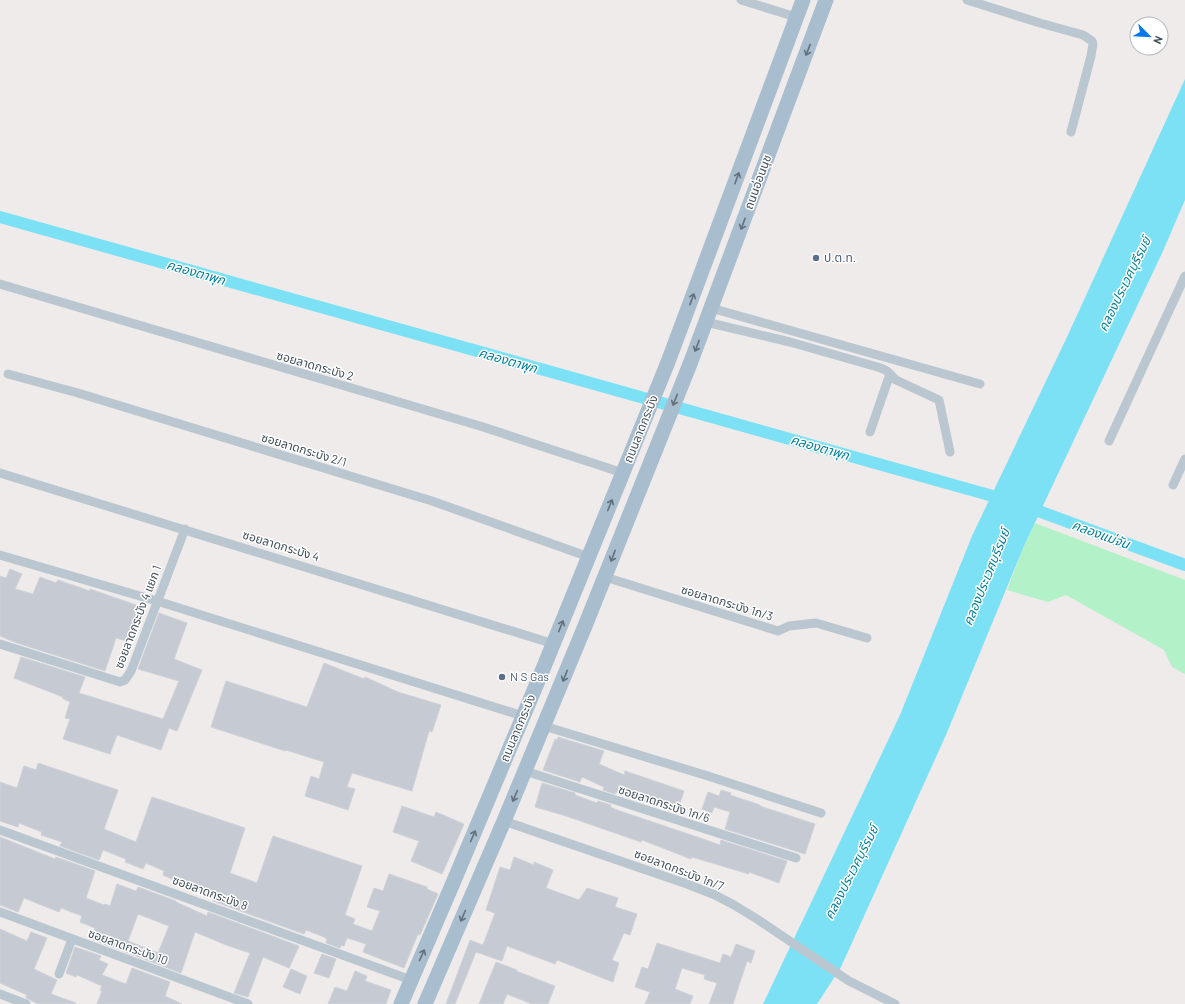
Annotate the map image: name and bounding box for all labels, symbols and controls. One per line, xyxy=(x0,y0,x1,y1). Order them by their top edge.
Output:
north arrow xyxy=(1129,16,1169,56)
text: N xyxy=(1151,34,1166,46)
one-way arrow xyxy=(803,43,811,55)
street label: ถนนอ่อนนุช xyxy=(741,152,774,211)
one-way arrow xyxy=(733,172,741,184)
one-way arrow xyxy=(738,217,746,229)
water label: คลองประเวศบุรีรมย์ xyxy=(1094,231,1156,334)
place label: ป.ต.ท. xyxy=(824,250,856,264)
marker: ป.ต.ท. xyxy=(811,253,821,263)
water label: คลองตาพุก xyxy=(165,256,228,289)
one-way arrow xyxy=(688,294,696,306)
one-way arrow xyxy=(693,339,701,351)
water label: คลองตาพุก xyxy=(477,344,540,377)
street label: ซอยลาดกระบัง 2 xyxy=(275,347,355,383)
street label: ถนนลาดกระบัง xyxy=(620,393,660,465)
one-way arrow xyxy=(671,393,679,405)
street label: ซอยลาดกระบัง 2/1 xyxy=(260,429,349,469)
water label: คลองตาพุก xyxy=(789,431,852,464)
one-way arrow xyxy=(607,500,615,512)
water label: คลองแม่จัน xyxy=(1070,516,1133,552)
water label: คลองประเวศบุรีรมย์ xyxy=(959,523,1015,628)
street label: ซอยลาดกระบัง 4 xyxy=(241,527,321,563)
one-way arrow xyxy=(609,549,617,561)
street label: ซอยลาดกระบัง 4 แยก 1 xyxy=(111,563,163,670)
street label: ซอยลาดกระบัง 1ก/3 xyxy=(680,581,775,623)
one-way arrow xyxy=(558,620,565,632)
place label: N S Gas xyxy=(510,669,549,683)
one-way arrow xyxy=(561,670,568,682)
marker: N S Gas xyxy=(497,672,507,682)
street label: ถนนลาดกระบัง xyxy=(497,692,538,763)
street label: ซอยลาดกระบัง 1ก/6 xyxy=(617,782,712,824)
one-way arrow xyxy=(510,790,518,802)
water label: คลองประเวศบุรีรมย์ xyxy=(820,820,884,922)
one-way arrow xyxy=(470,830,477,842)
street label: ซอยลาดกระบัง 1ก/7 xyxy=(633,846,726,893)
street label: ซอยลาดกระบัง 8 xyxy=(171,872,250,912)
one-way arrow xyxy=(459,909,466,921)
street label: ซอยลาดกระบัง 10 xyxy=(86,925,170,967)
one-way arrow xyxy=(418,950,426,962)

